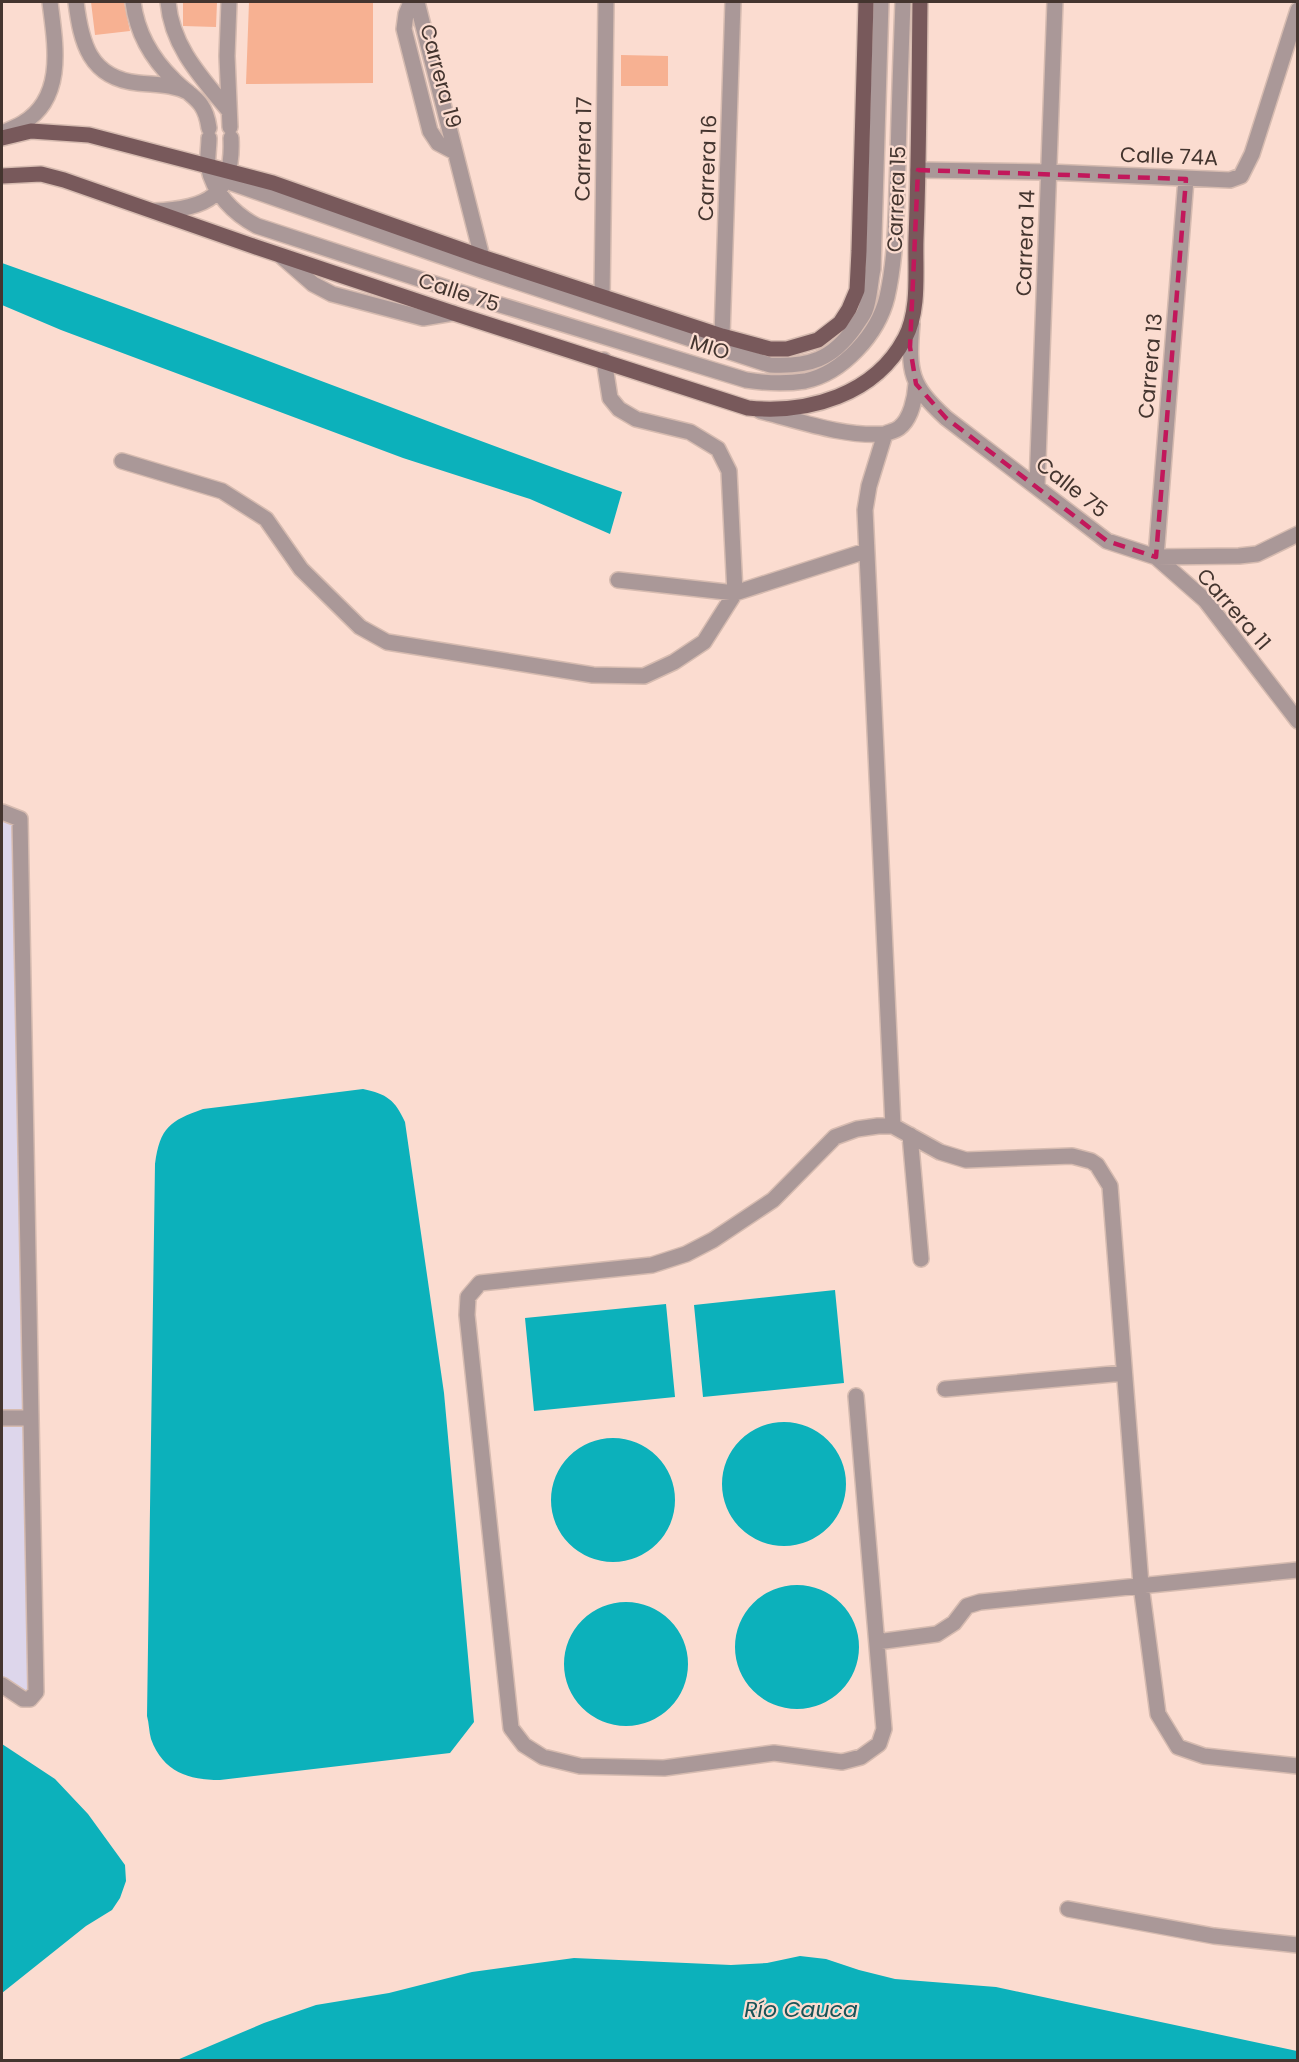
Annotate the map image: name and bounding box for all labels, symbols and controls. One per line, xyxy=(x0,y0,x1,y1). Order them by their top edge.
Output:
street label: Carrera 19 xyxy=(413,21,469,131)
street label: Carrera 17 xyxy=(568,96,598,202)
street label: Carrera 16 xyxy=(691,114,723,222)
street label: Calle 74A xyxy=(1119,140,1219,172)
street label: Carrera 15 xyxy=(880,145,912,253)
street label: Carrera 14 xyxy=(1009,189,1041,297)
street label: Calle 75 xyxy=(415,265,503,319)
street label: Carrera 13 xyxy=(1131,312,1169,420)
street label: MIO xyxy=(687,327,733,367)
street label: Calle 75 xyxy=(1030,450,1114,524)
street label: Carrera 11 xyxy=(1190,562,1278,656)
water label: Río Cauca xyxy=(744,1994,858,2025)

